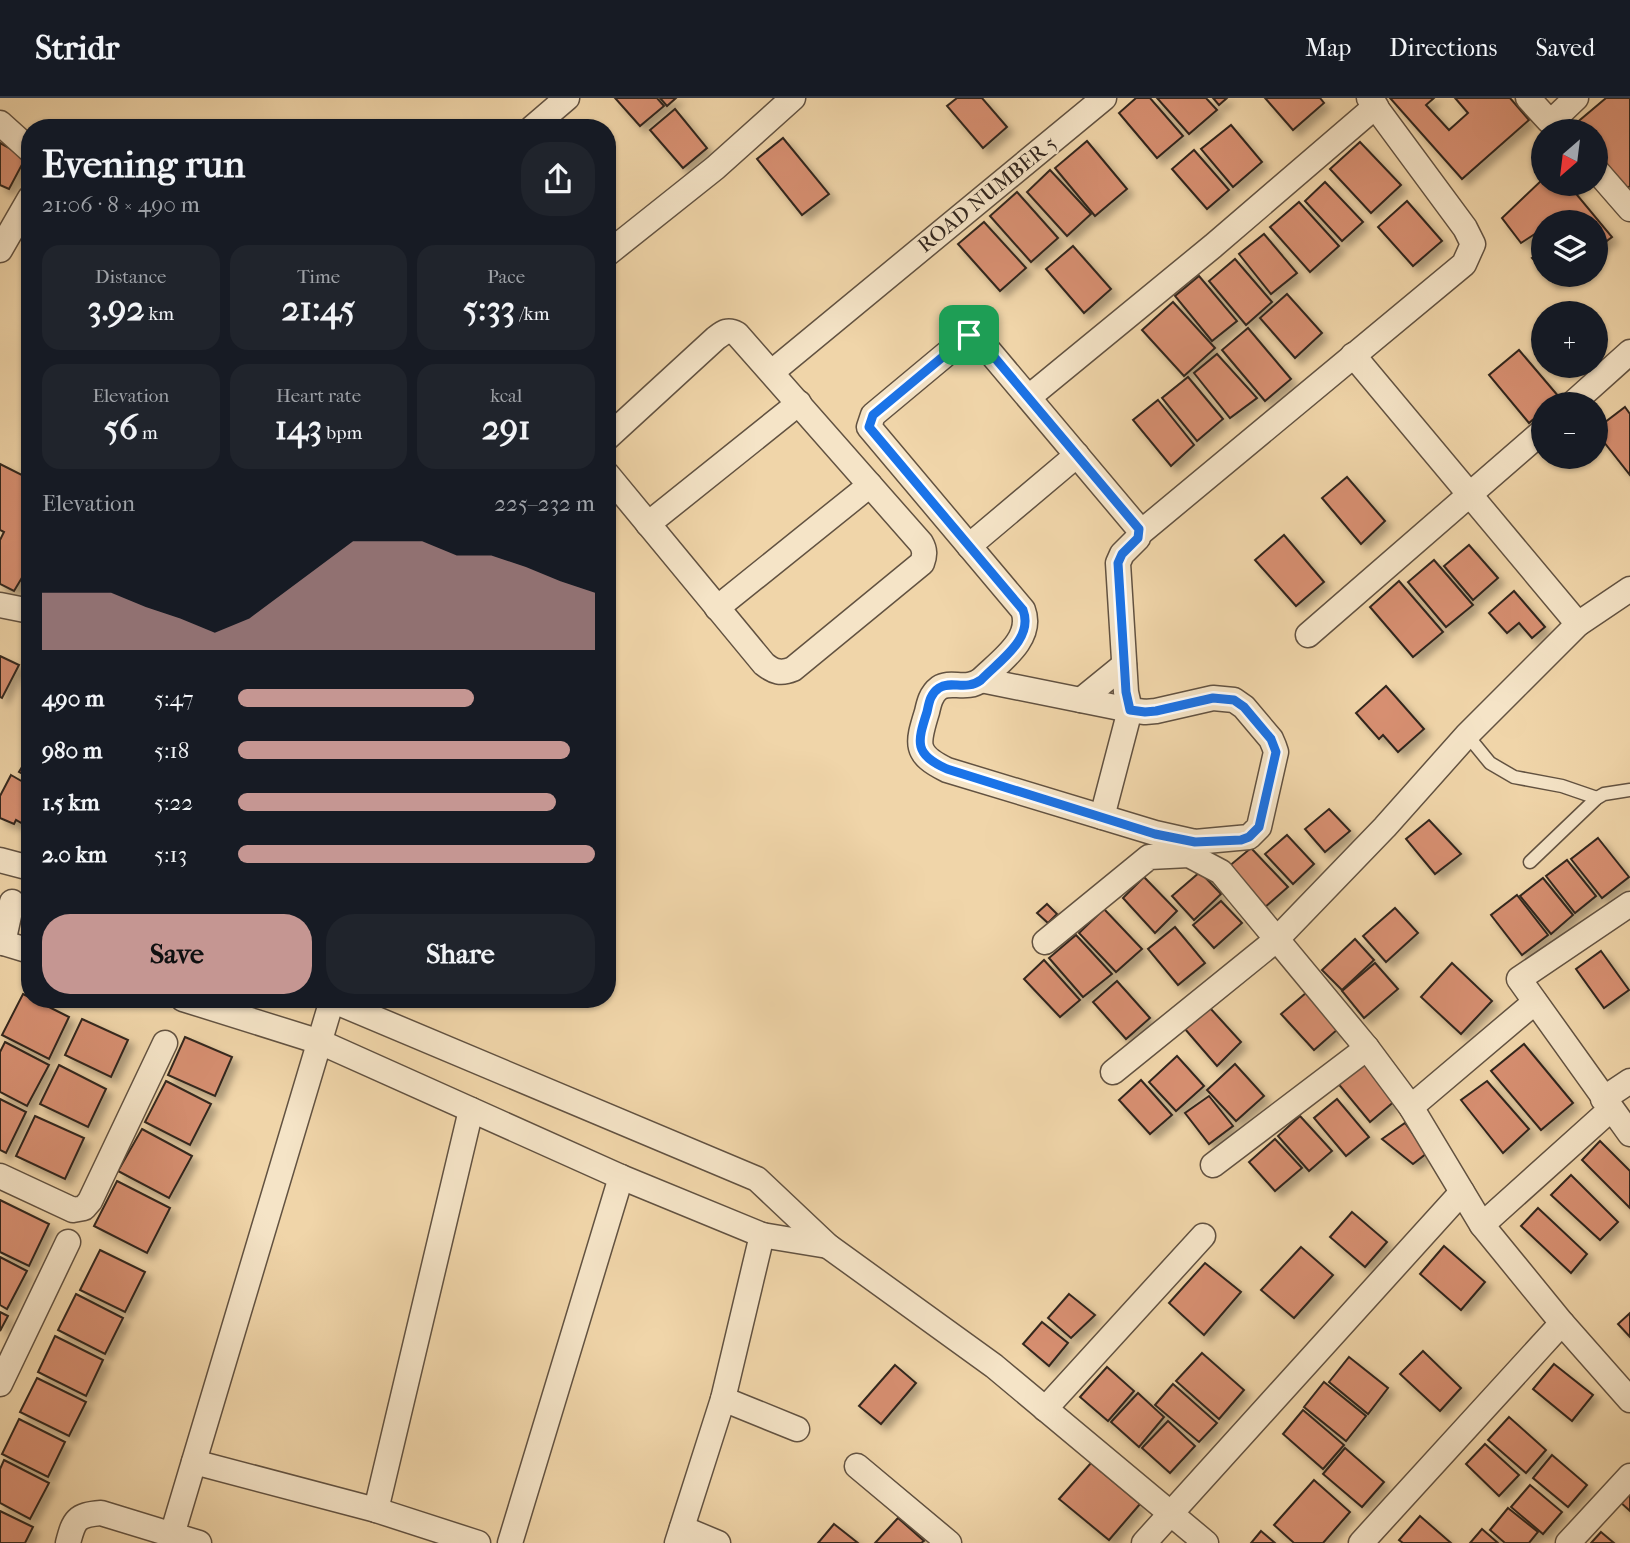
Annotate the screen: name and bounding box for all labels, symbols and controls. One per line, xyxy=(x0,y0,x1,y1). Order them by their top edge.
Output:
text: Stridr xyxy=(35,29,119,68)
text: Map xyxy=(1305,34,1351,62)
text: Directions xyxy=(1389,34,1497,62)
text: Saved xyxy=(1535,34,1595,62)
north arrow xyxy=(1531,119,1608,196)
map controls xyxy=(1531,119,1608,469)
street label: ROAD NUMBER 5 xyxy=(913,131,1061,257)
text: Evening run xyxy=(42,142,245,187)
button: share xyxy=(521,142,595,216)
text: 21:06 · 8 × 490 m xyxy=(42,191,200,218)
button: layers xyxy=(1531,210,1608,287)
text: Distance xyxy=(95,266,167,288)
text: Time xyxy=(297,266,340,288)
text: Pace xyxy=(487,266,525,288)
text: 3.92 xyxy=(88,288,144,329)
text: 21:45 xyxy=(282,288,355,329)
text: 5:33 xyxy=(463,288,515,329)
button: + xyxy=(1531,301,1608,378)
text: km xyxy=(144,303,174,325)
text: /km xyxy=(515,303,549,325)
pin xyxy=(939,305,999,365)
icon: arrive xyxy=(950,316,988,354)
text: Elevation xyxy=(92,385,169,407)
text: Heart rate xyxy=(276,385,361,407)
text: kcal xyxy=(490,385,522,407)
button: − xyxy=(1531,392,1608,469)
text: 56 xyxy=(104,407,138,448)
text: 143 xyxy=(275,407,322,448)
text: 291 xyxy=(482,407,531,448)
text: m xyxy=(138,422,158,444)
text: bpm xyxy=(322,422,362,444)
text: Elevation xyxy=(42,490,135,517)
text: 225–232 m xyxy=(494,490,595,517)
text: 490 m xyxy=(42,685,104,712)
text: 5:47 xyxy=(154,685,194,712)
text: 980 m xyxy=(42,737,102,764)
text: 5:18 xyxy=(154,737,189,764)
text: 1.5 km xyxy=(42,789,100,816)
text: 5:22 xyxy=(154,789,193,816)
text: 2.0 km xyxy=(42,841,107,868)
text: 5:13 xyxy=(154,841,187,868)
button: Save xyxy=(42,914,312,994)
button: Share xyxy=(326,914,595,994)

